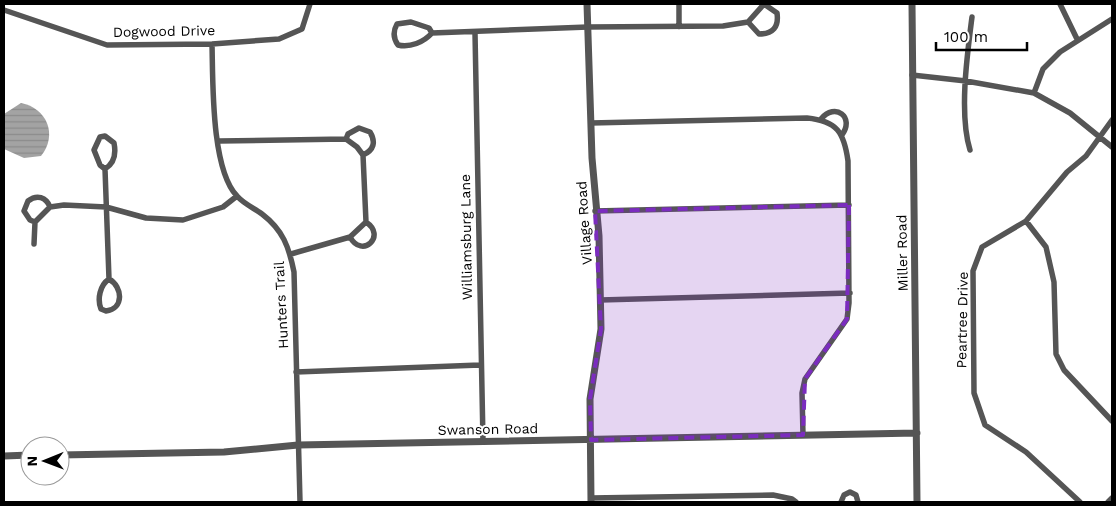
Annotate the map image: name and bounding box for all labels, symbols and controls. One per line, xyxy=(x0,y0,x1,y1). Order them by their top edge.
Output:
scale bar xyxy=(936,20,1027,52)
street label: Dogwood Drive xyxy=(113,22,215,40)
text: 100 m xyxy=(944,28,988,46)
street label: Williamsburg Lane xyxy=(457,174,475,300)
street label: Village Road xyxy=(573,181,595,265)
street label: Miller Road xyxy=(893,215,911,291)
street label: Hunters Trail xyxy=(271,260,291,349)
street label: Peartree Drive xyxy=(953,271,971,369)
street label: Swanson Road xyxy=(438,420,538,438)
north arrow xyxy=(20,436,70,486)
text: N xyxy=(24,456,40,467)

